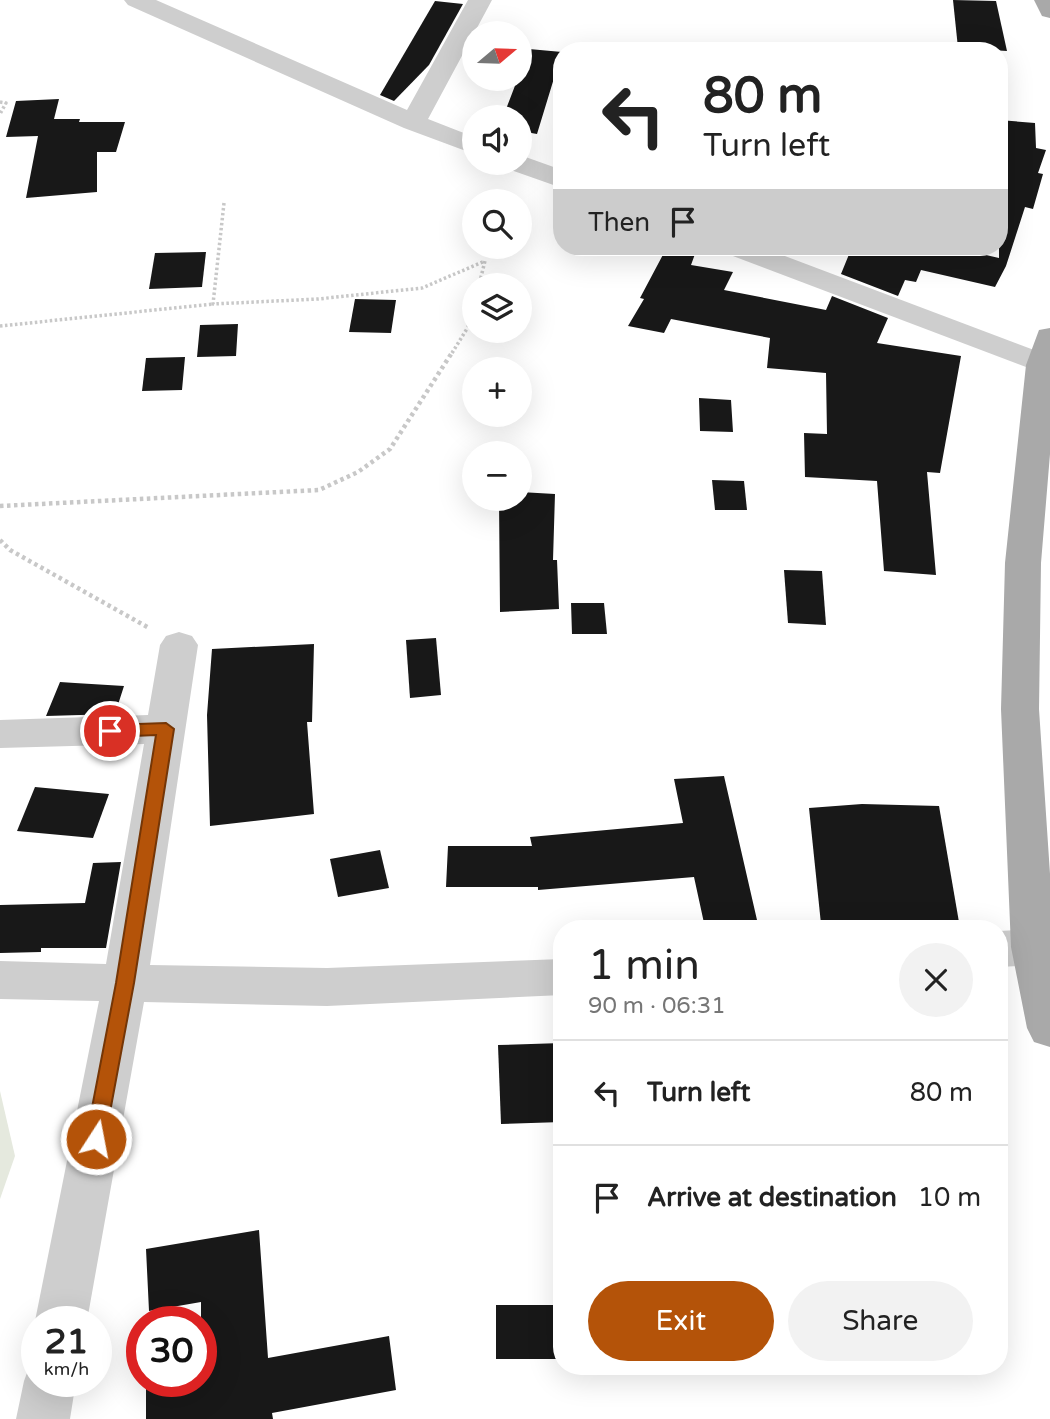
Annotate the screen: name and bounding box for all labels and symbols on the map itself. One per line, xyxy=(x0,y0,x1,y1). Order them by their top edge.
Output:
north arrow xyxy=(462,21,532,91)
pin xyxy=(80,701,140,761)
position arrow xyxy=(59,1102,133,1176)
speed limit sign: 30 xyxy=(126,1306,217,1397)

